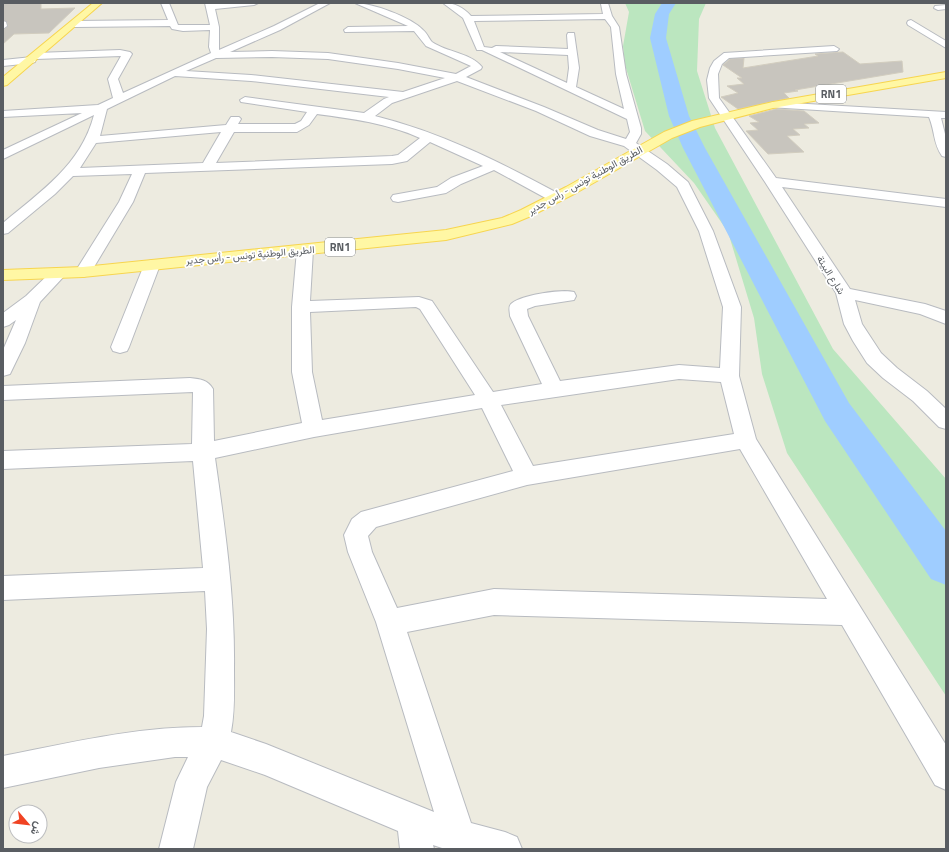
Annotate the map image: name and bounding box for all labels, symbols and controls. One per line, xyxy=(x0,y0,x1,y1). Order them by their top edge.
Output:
road number: RN1 xyxy=(816,85,846,103)
street label: الطريق الوطنية تونس - رأس جدير xyxy=(524,142,645,218)
road number: RN1 xyxy=(325,238,355,256)
street label: الطريق الوطنية تونس - رأس جدير xyxy=(184,242,315,268)
street label: شارع البيئة xyxy=(813,253,849,297)
north arrow xyxy=(8,804,48,844)
text: ش xyxy=(27,819,47,838)

